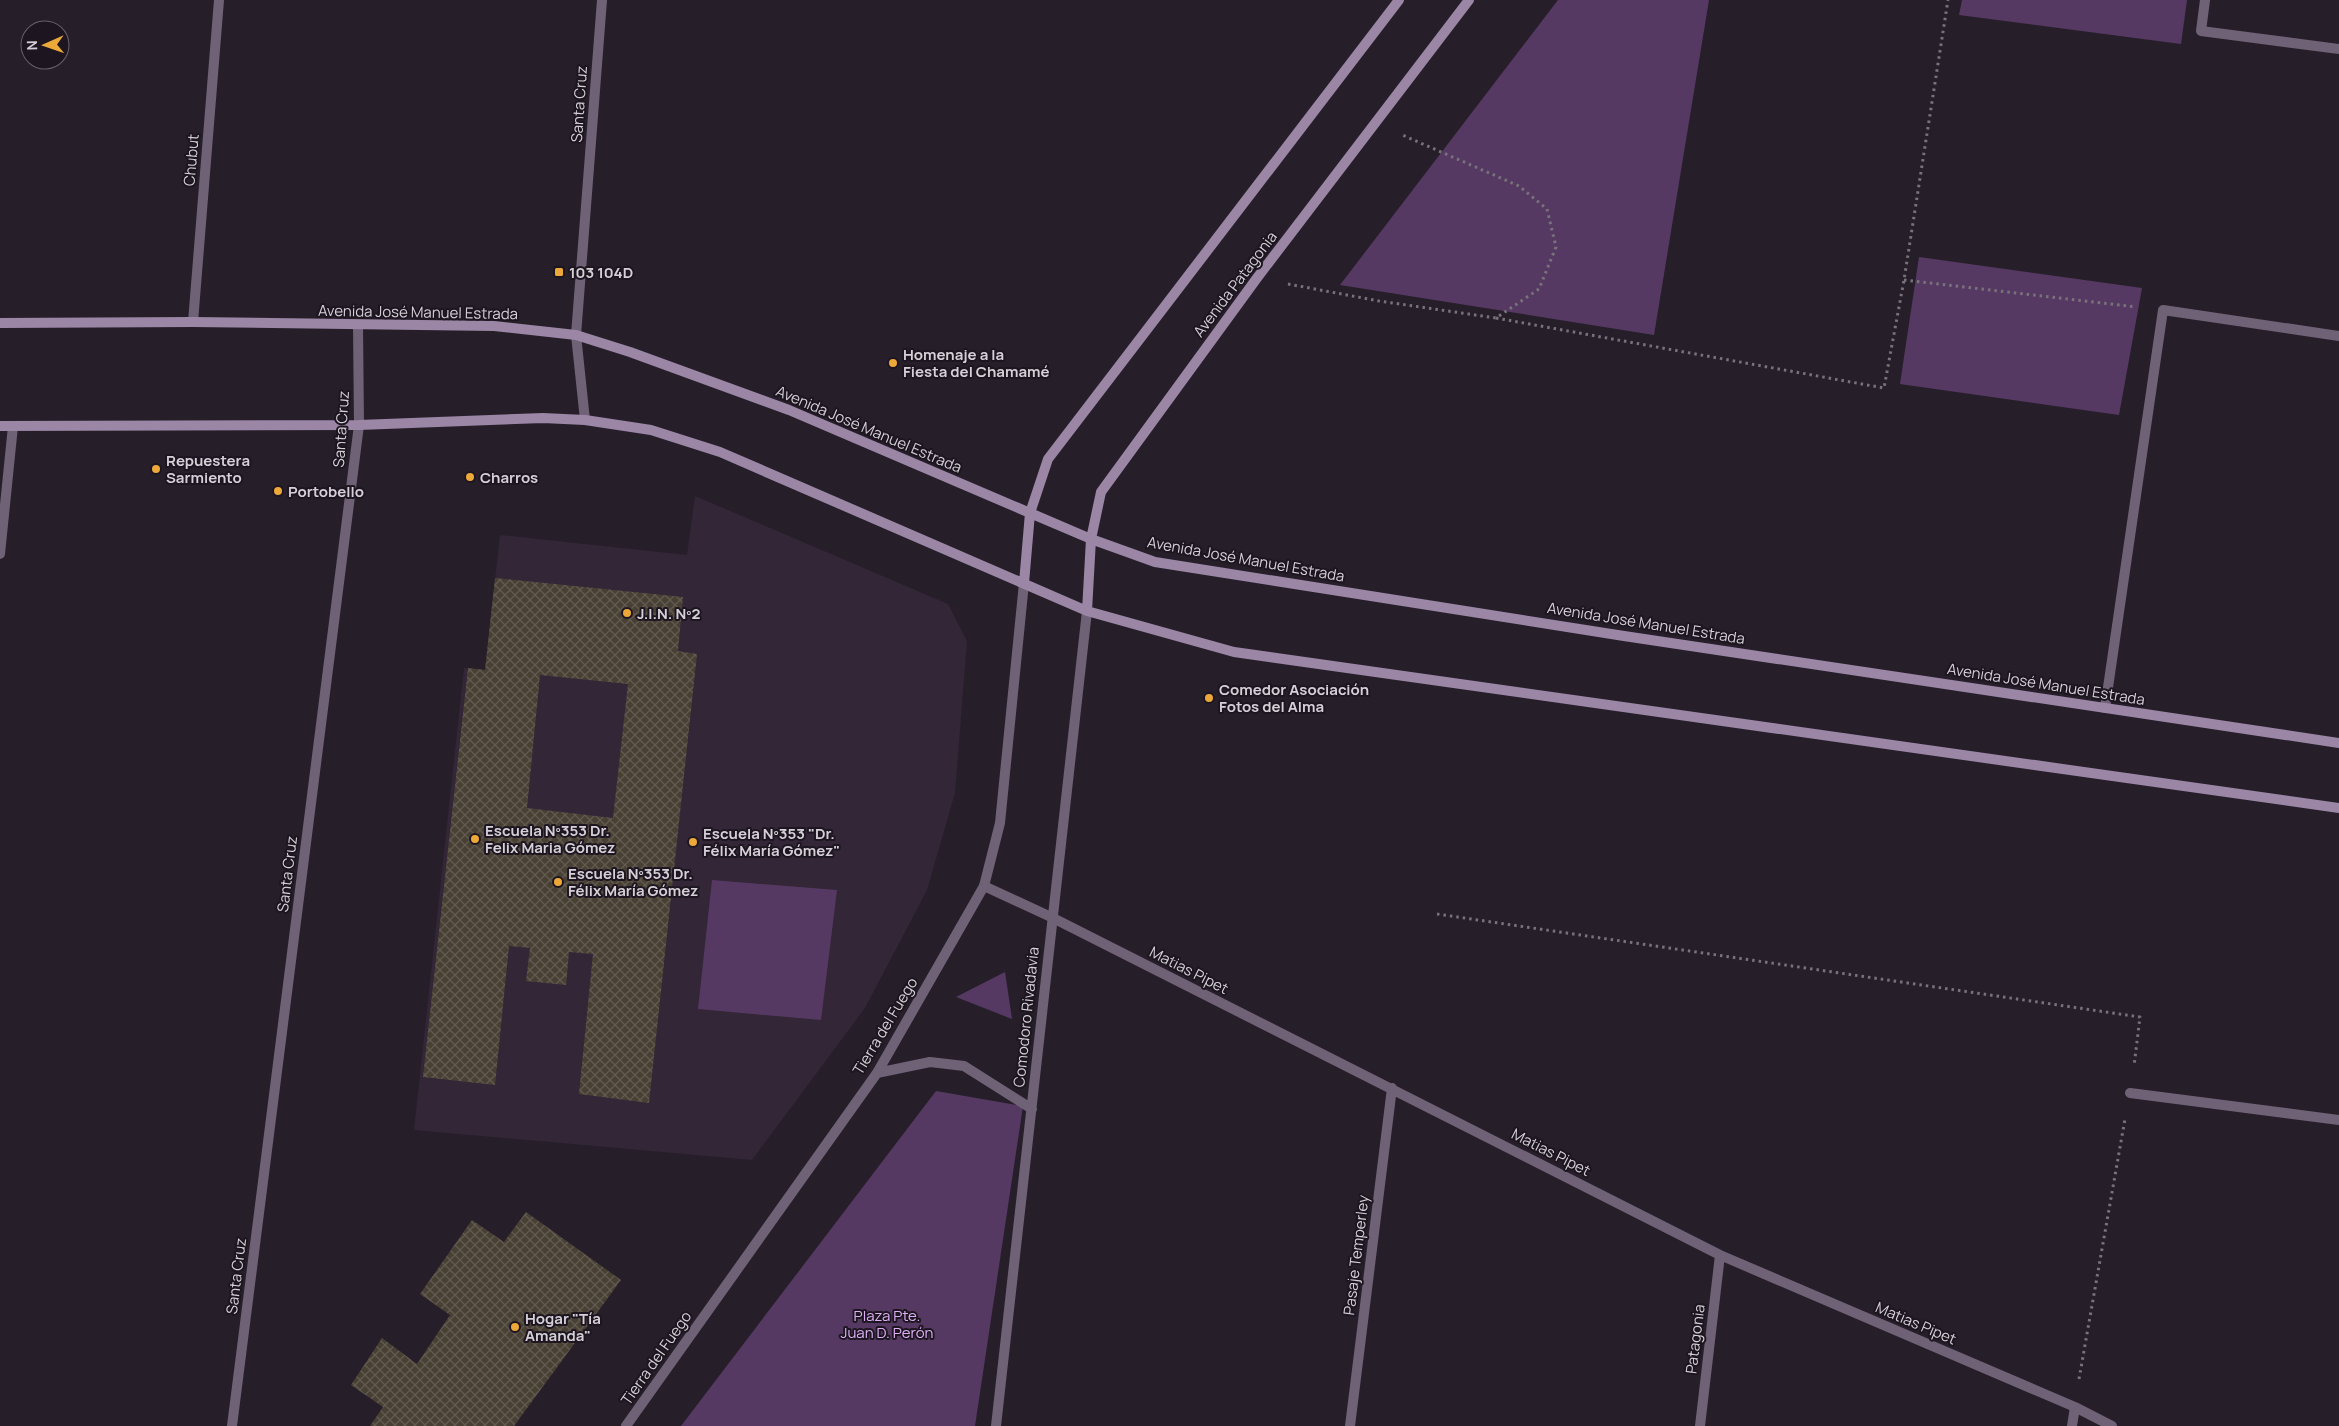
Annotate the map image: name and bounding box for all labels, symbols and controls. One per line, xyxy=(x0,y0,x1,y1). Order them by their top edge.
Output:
north arrow xyxy=(20,20,70,70)
text: N xyxy=(22,40,41,51)
street label: Santa Cruz xyxy=(566,65,592,143)
street label: Chubut xyxy=(178,133,204,187)
street label: Avenida Patagonia xyxy=(1188,227,1282,341)
place label: 103 104D xyxy=(569,262,633,283)
marker: 103 104D xyxy=(553,266,565,278)
street label: Avenida José Manuel Estrada xyxy=(318,300,518,324)
place label: Homenaje a la Fiesta del Chamamé xyxy=(903,344,1050,382)
marker: Homenaje a la Fiesta del Chamamé xyxy=(887,357,899,369)
street label: Avenida José Manuel Estrada xyxy=(773,380,965,478)
street label: Santa Cruz xyxy=(328,390,354,468)
place label: Repuestera Sarmiento xyxy=(166,450,250,488)
marker: Repuestera Sarmiento xyxy=(150,463,162,475)
place label: Charros xyxy=(480,467,538,488)
marker: Charros xyxy=(464,471,476,483)
place label: Portobello xyxy=(288,481,364,502)
marker: Portobello xyxy=(272,485,284,497)
street label: Avenida José Manuel Estrada xyxy=(1146,531,1346,587)
street label: Avenida José Manuel Estrada xyxy=(1546,597,1746,649)
place label: J.I.N. Nº2 xyxy=(637,603,700,624)
marker: J.I.N. Nº2 xyxy=(621,607,633,619)
street label: Avenida José Manuel Estrada xyxy=(1946,658,2146,710)
place label: Comedor Asociación Fotos del Alma xyxy=(1219,679,1369,717)
marker: Comedor Asociación Fotos del Alma xyxy=(1203,692,1215,704)
place label: Escuela Nº353 Dr. Felix Maria Gómez xyxy=(485,820,615,858)
place label: Escuela Nº353 "Dr. Félix María Gómez" xyxy=(703,823,840,861)
marker: Escuela Nº353 Dr. Felix Maria Gómez xyxy=(469,833,481,845)
street label: Santa Cruz xyxy=(272,835,302,913)
marker: Escuela Nº353 "Dr. Félix María Gómez" xyxy=(687,836,699,848)
place label: Escuela Nº353 Dr. Félix María Gómez xyxy=(568,863,698,901)
marker: Escuela Nº353 Dr. Félix María Gómez xyxy=(552,876,564,888)
street label: Matias Pipet xyxy=(1146,941,1232,999)
street label: Comodoro Rivadavia xyxy=(1008,946,1044,1088)
street label: Tierra del Fuego xyxy=(848,973,922,1079)
street label: Matias Pipet xyxy=(1508,1123,1594,1181)
street label: Pasaje Temperley xyxy=(1338,1194,1374,1316)
street label: Santa Cruz xyxy=(221,1237,251,1315)
street label: Matias Pipet xyxy=(1872,1297,1960,1349)
street label: Patagonia xyxy=(1680,1303,1710,1375)
park label: Plaza Pte. Juan D. Perón xyxy=(840,1305,934,1343)
street label: Tierra del Fuego xyxy=(616,1307,696,1409)
place label: Hogar "Tía Amanda" xyxy=(525,1308,601,1346)
marker: Hogar "Tía Amanda" xyxy=(509,1321,521,1333)

